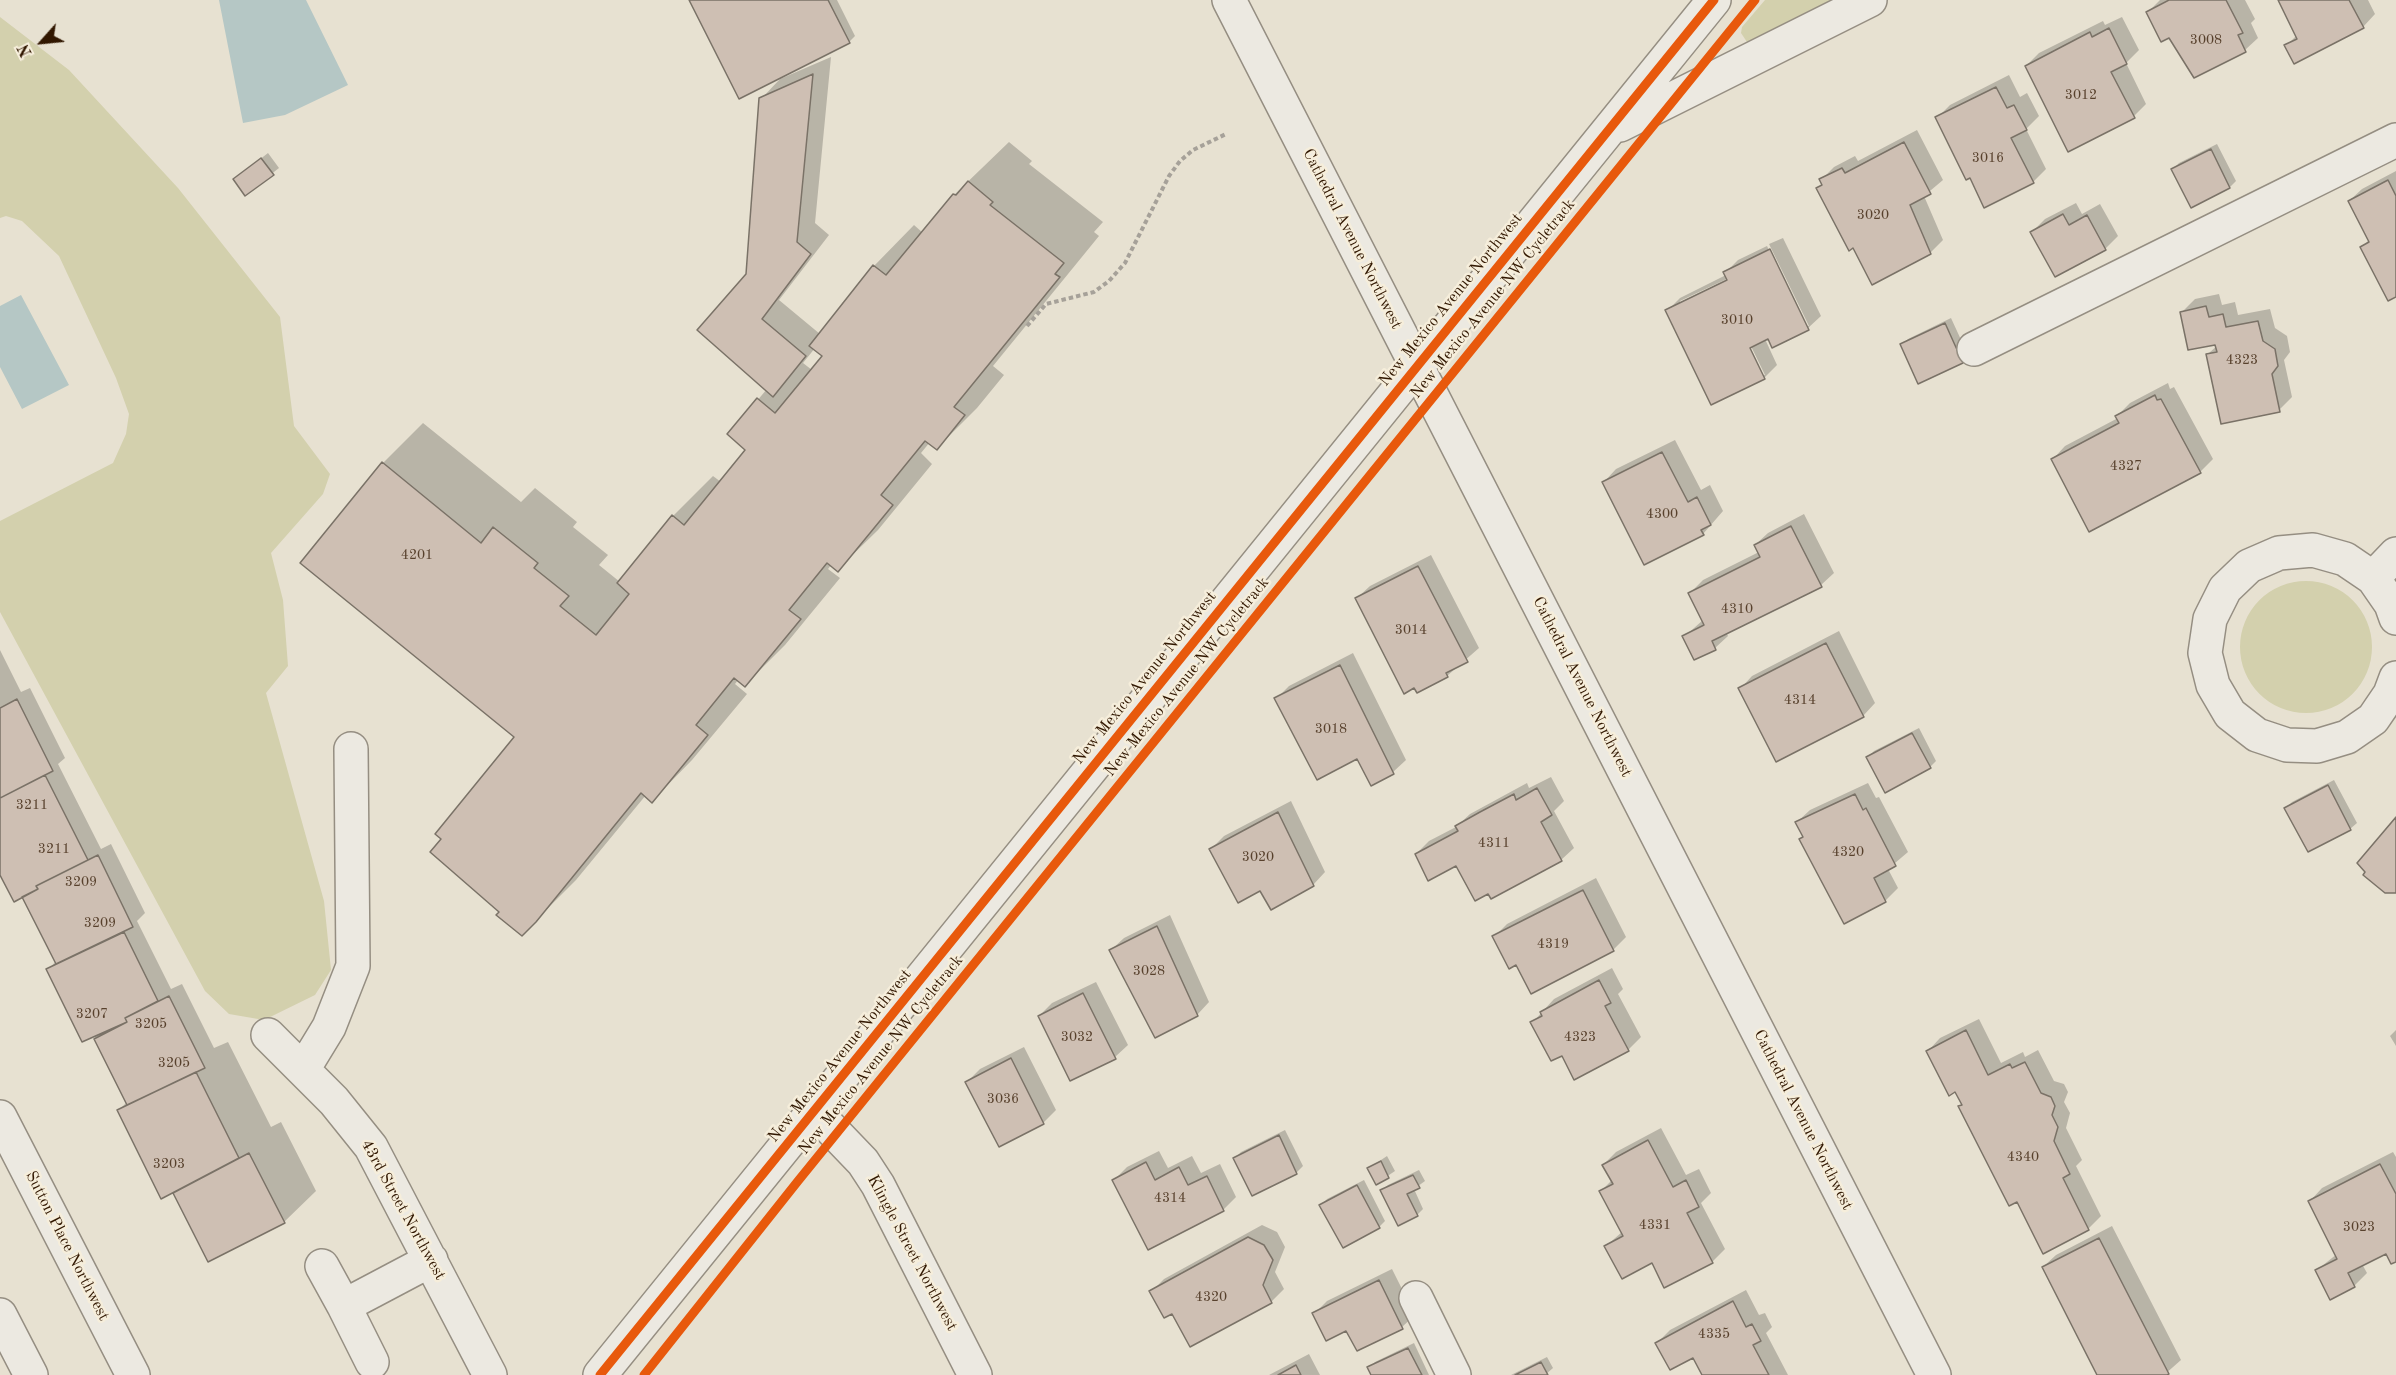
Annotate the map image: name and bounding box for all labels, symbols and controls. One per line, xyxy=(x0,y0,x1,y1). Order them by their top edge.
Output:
north arrow xyxy=(12,12,72,72)
house number: 3008 xyxy=(2190,32,2222,48)
text: N xyxy=(16,41,36,59)
house number: 3012 xyxy=(2065,87,2097,103)
street label: Cathedral Avenue Northwest xyxy=(1298,146,1406,332)
house number: 3016 xyxy=(1972,150,2004,166)
street label: New Mexico Avenue NW Cycletrack xyxy=(1407,195,1579,403)
house number: 3020 xyxy=(1857,207,1889,223)
street label: New Mexico Avenue Northwest xyxy=(1375,210,1527,390)
house number: 3010 xyxy=(1721,312,1753,328)
house number: 4323 xyxy=(2226,352,2258,368)
house number: 4327 xyxy=(2110,458,2142,474)
house number: 4300 xyxy=(1646,506,1678,522)
house number: 4201 xyxy=(401,547,433,563)
street label: New Mexico Avenue NW Cycletrack xyxy=(1101,573,1273,781)
street label: New Mexico Avenue Northwest xyxy=(1069,588,1221,768)
street label: Cathedral Avenue Northwest xyxy=(1528,594,1636,780)
house number: 4310 xyxy=(1721,601,1753,617)
house number: 3014 xyxy=(1395,622,1427,638)
house number: 4314 xyxy=(1784,692,1816,708)
house number: 3018 xyxy=(1315,721,1347,737)
house number: 3211 xyxy=(16,797,48,813)
house number: 4311 xyxy=(1478,835,1510,851)
house number: 3211 xyxy=(38,841,70,857)
house number: 4320 xyxy=(1832,844,1864,860)
house number: 3020 xyxy=(1242,849,1274,865)
house number: 3209 xyxy=(65,874,97,890)
house number: 3209 xyxy=(84,915,116,931)
house number: 4319 xyxy=(1537,936,1569,952)
street label: New Mexico Avenue NW Cycletrack xyxy=(795,951,967,1159)
house number: 3028 xyxy=(1133,963,1165,979)
street label: New Mexico Avenue Northwest xyxy=(764,966,916,1146)
house number: 3207 xyxy=(76,1006,108,1022)
house number: 3205 xyxy=(135,1016,167,1032)
street label: Cathedral Avenue Northwest xyxy=(1749,1027,1857,1213)
house number: 3032 xyxy=(1061,1029,1093,1045)
house number: 4323 xyxy=(1564,1029,1596,1045)
house number: 3205 xyxy=(158,1055,190,1071)
house number: 3036 xyxy=(987,1091,1019,1107)
street label: 43rd Street Northwest xyxy=(356,1136,450,1284)
house number: 4340 xyxy=(2007,1149,2039,1165)
house number: 3203 xyxy=(153,1156,185,1172)
street label: Sutton Place Northwest xyxy=(21,1168,113,1324)
street label: Klingle Street Northwest xyxy=(863,1172,961,1334)
house number: 4314 xyxy=(1154,1190,1186,1206)
house number: 4331 xyxy=(1639,1217,1671,1233)
house number: 3023 xyxy=(2343,1219,2375,1235)
house number: 4320 xyxy=(1195,1289,1227,1305)
house number: 4335 xyxy=(1698,1326,1730,1342)

